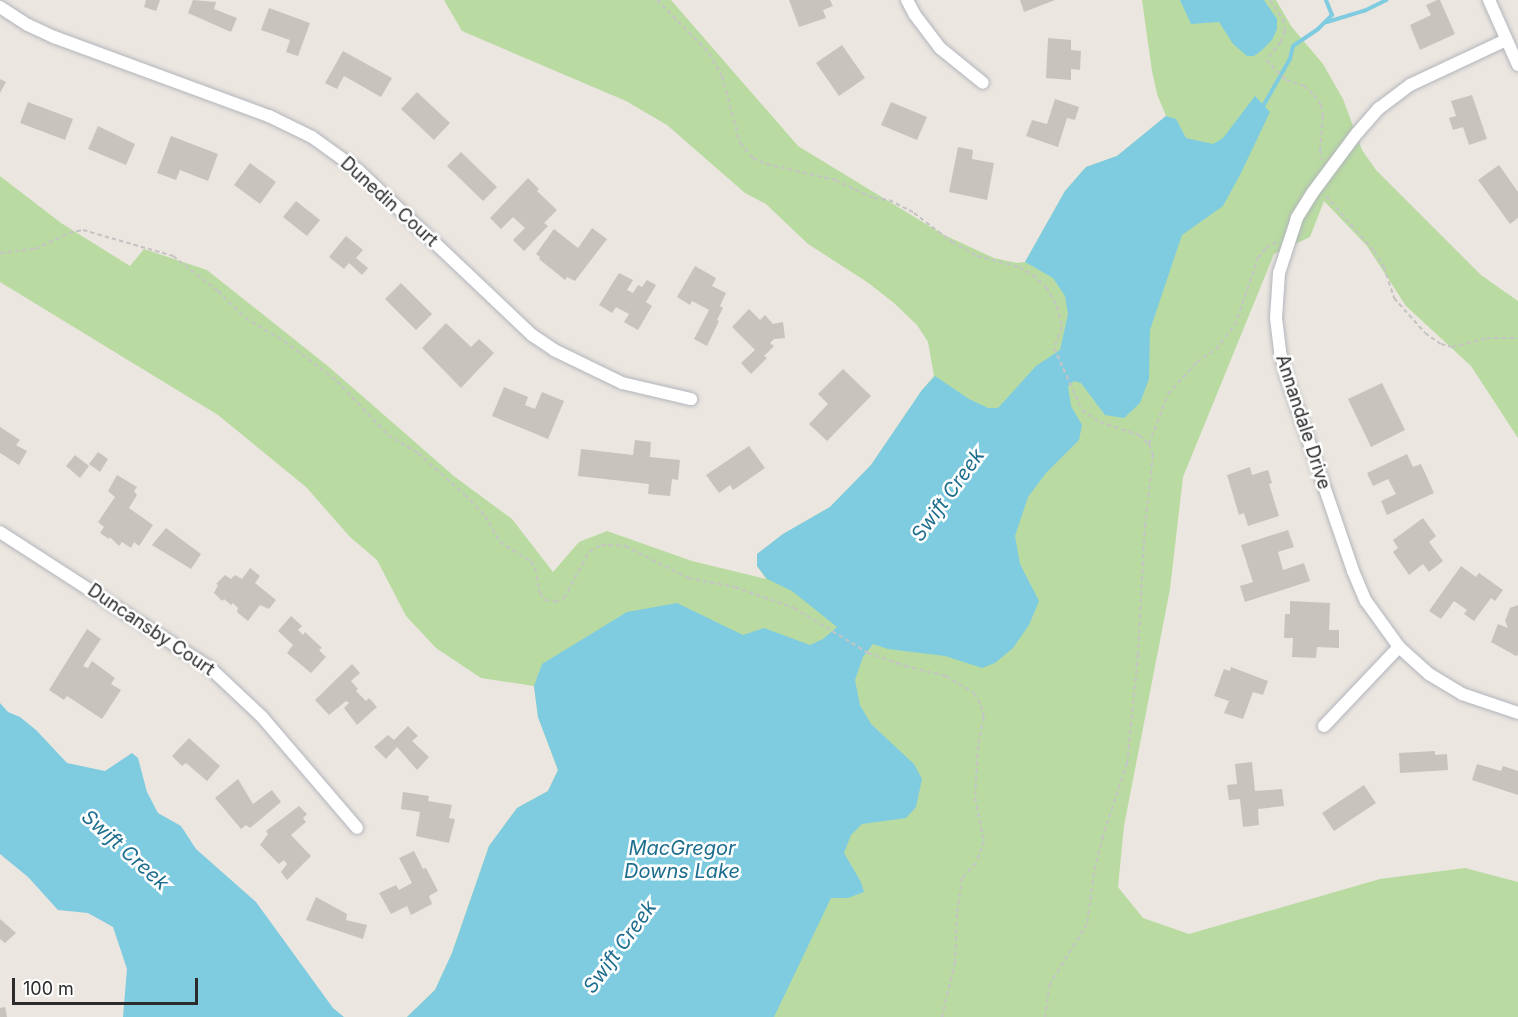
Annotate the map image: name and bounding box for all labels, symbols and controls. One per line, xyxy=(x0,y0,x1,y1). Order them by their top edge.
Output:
street label: Dunedin Court xyxy=(336,153,442,251)
street label: Annandale Drive xyxy=(1271,352,1335,492)
water label: Swift Creek xyxy=(906,444,990,546)
street label: Duncansby Court xyxy=(83,580,219,680)
water label: Swift Creek xyxy=(77,805,173,895)
water label: MacGregor Downs Lake xyxy=(624,837,740,884)
water label: Swift Creek xyxy=(578,896,662,998)
scale bar xyxy=(15,966,201,1004)
text: 100 m xyxy=(23,978,74,999)

